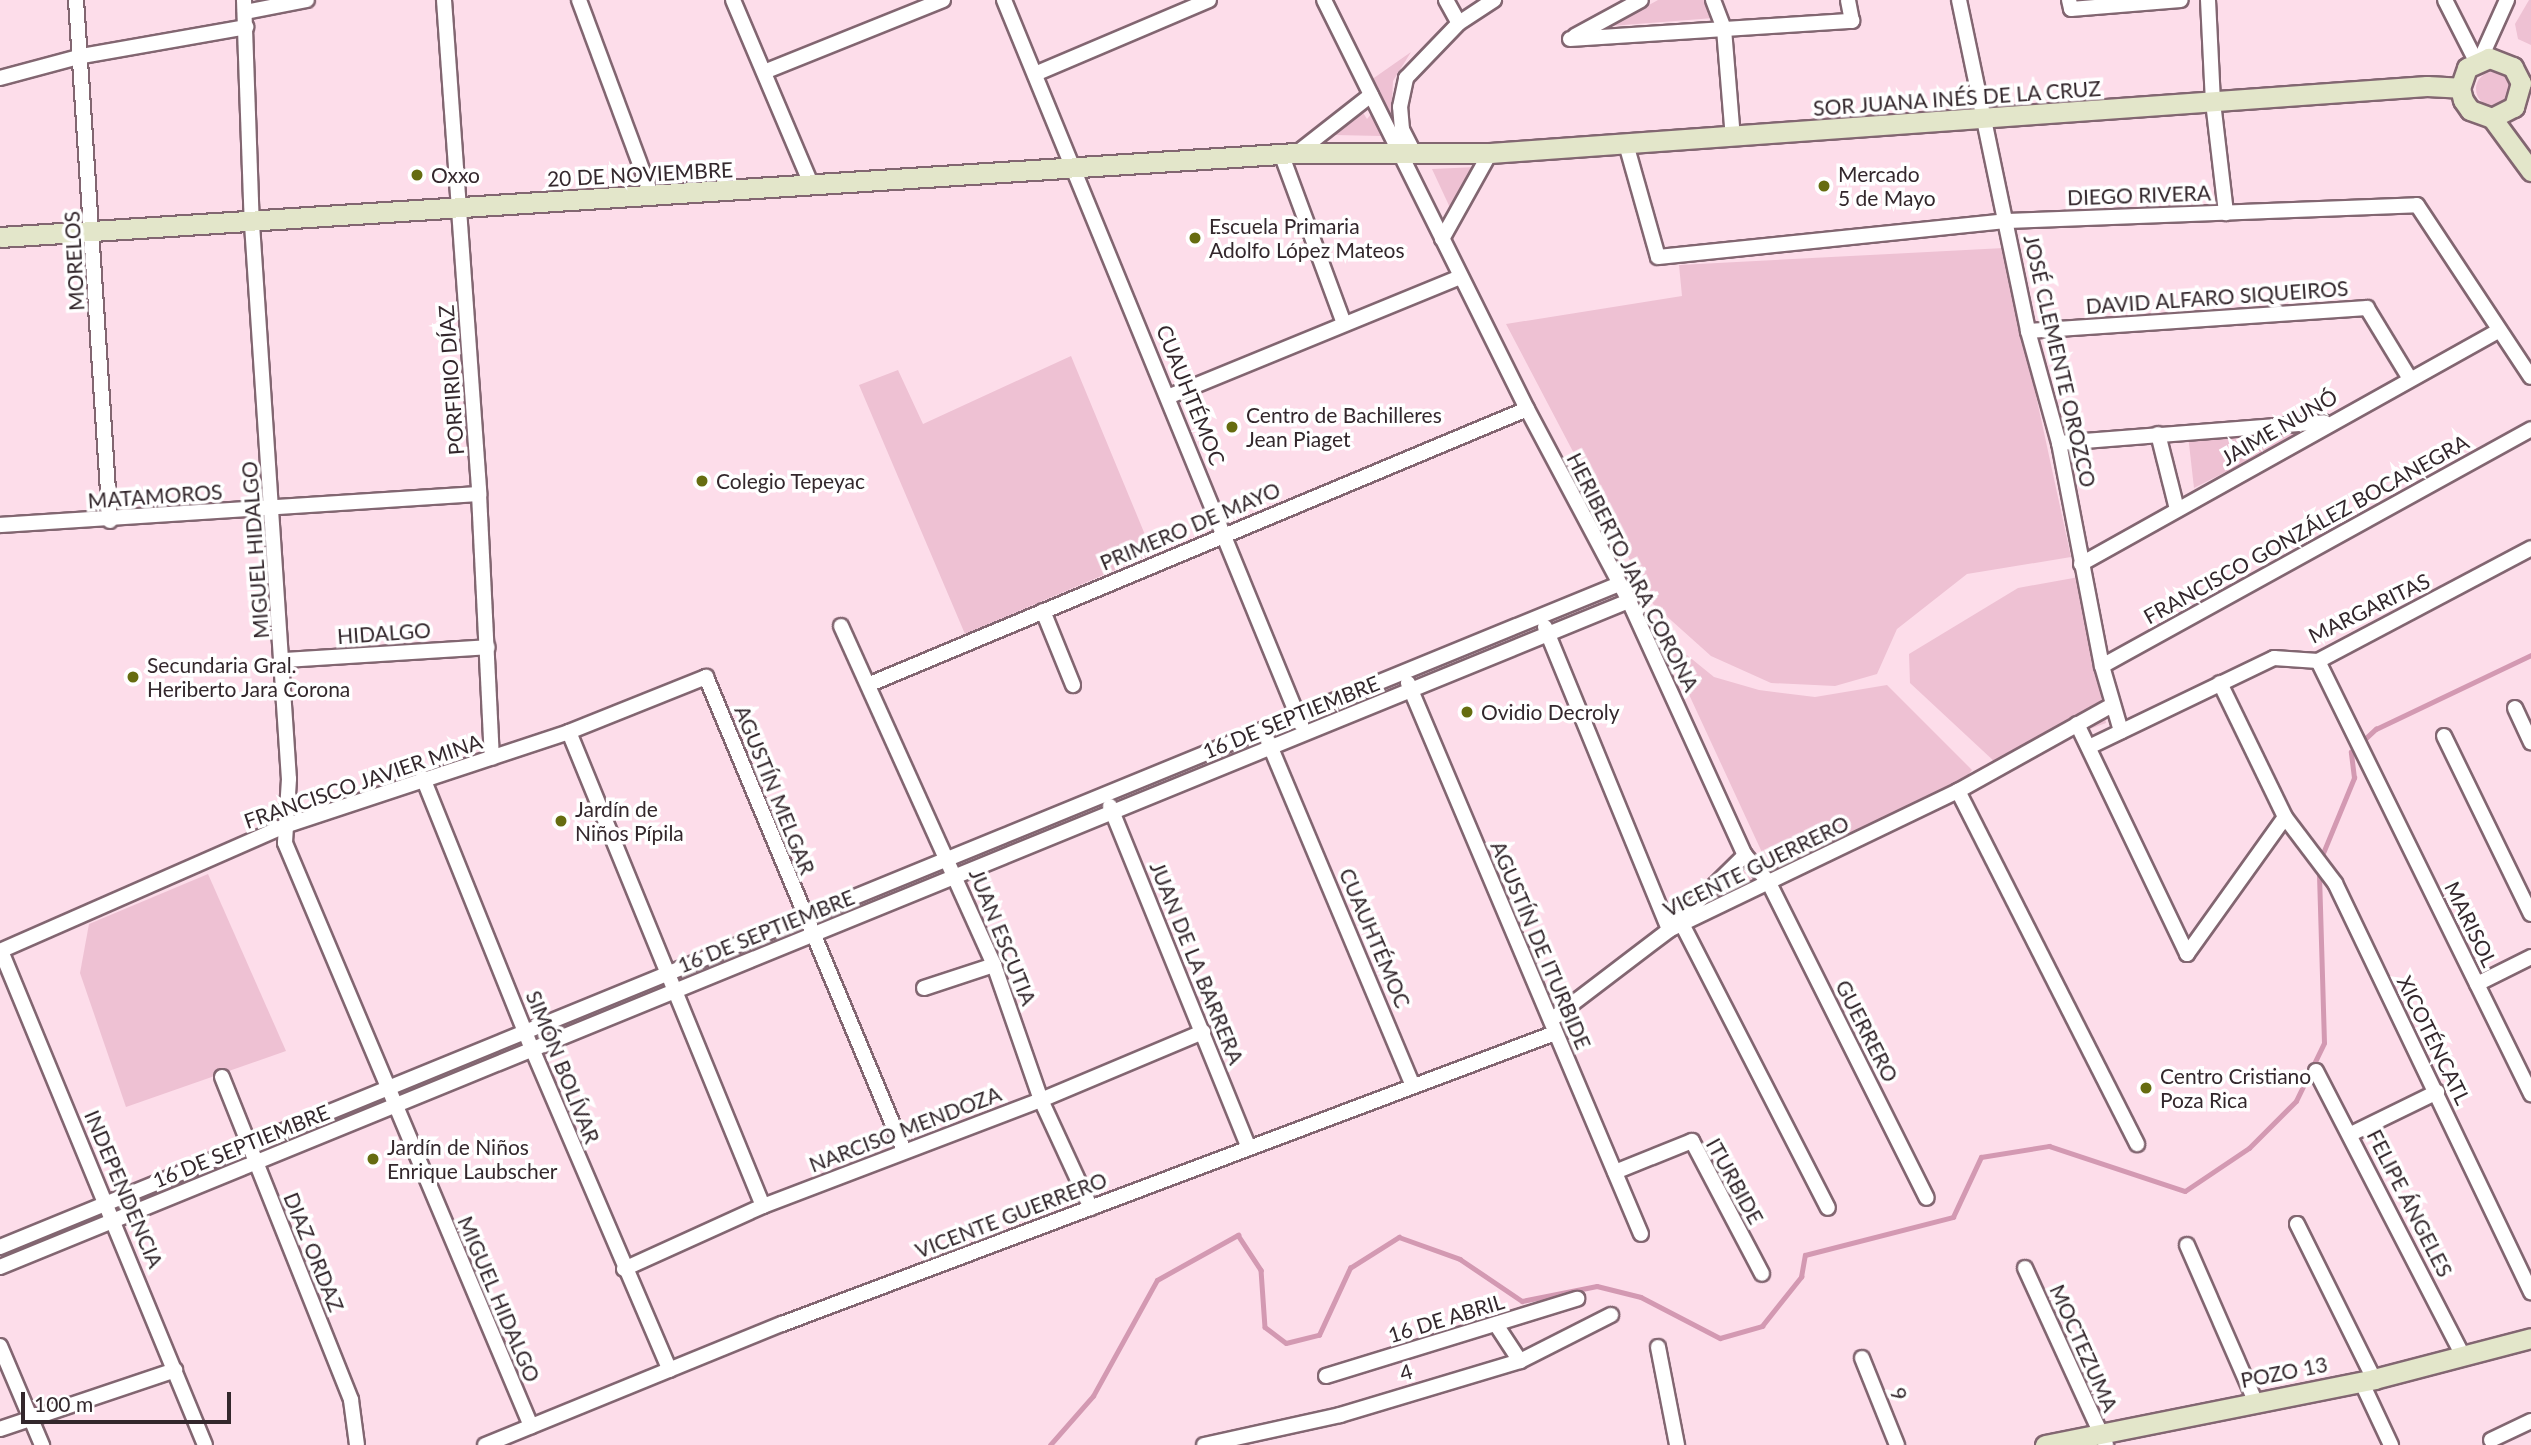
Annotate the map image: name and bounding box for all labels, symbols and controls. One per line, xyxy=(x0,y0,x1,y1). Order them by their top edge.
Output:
street label: SOR JUANA INÉS DE LA CRUZ xyxy=(1811,75,2103,121)
street label: 20 DE NOVIEMBRE xyxy=(546,157,734,191)
place label: Mercado 5 de Mayo xyxy=(1838,161,1936,211)
place label: Oxxo xyxy=(431,162,480,188)
marker: Oxxo xyxy=(409,167,425,183)
marker: Mercado 5 de Mayo xyxy=(1816,178,1832,194)
street label: DIEGO RIVERA xyxy=(2067,180,2211,210)
street label: MORELOS xyxy=(59,210,89,312)
place label: Escuela Primaria Adolfo López Mateos xyxy=(1209,213,1405,263)
marker: Escuela Primaria Adolfo López Mateos xyxy=(1187,230,1203,246)
street label: JOSÉ CLEMENTE OROZCO xyxy=(2019,232,2101,490)
street label: DAVID ALFARO SIQUEIROS xyxy=(2084,275,2350,319)
street label: PORFIRIO DÍAZ xyxy=(433,304,469,456)
street label: CUAUHTÉMOC xyxy=(1151,321,1231,469)
street label: JAIME NUNÓ xyxy=(2216,384,2342,470)
place label: Centro de Bachilleres Jean Piaget xyxy=(1246,402,1442,452)
marker: Centro de Bachilleres Jean Piaget xyxy=(1224,419,1240,435)
street label: FRANCISCO GONZÁLEZ BOCANEGRA xyxy=(2139,429,2473,629)
street label: HERIBERTO JARA CORONA xyxy=(1561,448,1705,696)
street label: MIGUEL HIDALGO xyxy=(236,460,274,640)
place label: Colegio Tepeyac xyxy=(716,468,866,494)
marker: Colegio Tepeyac xyxy=(694,473,710,489)
street label: PRIMERO DE MAYO xyxy=(1096,477,1284,575)
street label: MATAMOROS xyxy=(87,479,223,513)
street label: MARGARITAS xyxy=(2304,568,2434,648)
street label: HIDALGO xyxy=(336,617,432,649)
place label: Secundaria Gral. Heriberto Jara Corona xyxy=(147,652,351,702)
marker: Secundaria Gral. Heriberto Jara Corona xyxy=(125,669,141,685)
street label: 16 DE SEPTIEMBRE xyxy=(1199,670,1383,764)
place label: Ovidio Decroly xyxy=(1481,699,1620,725)
street label: AGUSTÍN MELGAR xyxy=(730,702,820,878)
marker: Ovidio Decroly xyxy=(1459,704,1475,720)
street label: FRANCISCO JAVIER MINA xyxy=(240,728,486,834)
place label: Jardín de Niños Pípila xyxy=(575,796,684,846)
street label: VICENTE GUERRERO xyxy=(1659,810,1853,922)
marker: Jardín de Niños Pípila xyxy=(553,813,569,829)
street label: AGUSTÍN DE ITURBIDE xyxy=(1486,837,1596,1053)
street label: JUAN DE LA BARRERA xyxy=(1145,858,1249,1068)
street label: CUAUHTÉMOC xyxy=(1334,864,1416,1012)
street label: JUAN ESCUTIA xyxy=(964,865,1042,1009)
street label: MARISOL xyxy=(2440,877,2502,971)
street label: 16 DE SEPTIEMBRE xyxy=(674,884,858,978)
street label: XICOTÉNCATL xyxy=(2392,972,2476,1108)
street label: GUERRERO xyxy=(1831,976,1903,1086)
street label: SIMÓN BOLÍVAR xyxy=(521,987,605,1147)
place label: Centro Cristiano Poza Rica xyxy=(2160,1063,2311,1113)
marker: Centro Cristiano Poza Rica xyxy=(2138,1080,2154,1096)
street label: NARCISO MENDOZA xyxy=(805,1081,1005,1177)
street label: 16 DE SEPTIEMBRE xyxy=(149,1099,333,1193)
street label: INDEPENDENCIA xyxy=(79,1106,169,1272)
street label: FELIPE ÁNGELES xyxy=(2362,1125,2458,1281)
place label: Jardín de Niños Enrique Laubscher xyxy=(387,1134,557,1184)
street label: ITURBIDE xyxy=(1701,1134,1769,1228)
marker: Jardín de Niños Enrique Laubscher xyxy=(365,1151,381,1167)
street label: VICENTE GUERRERO xyxy=(912,1167,1110,1263)
street label: DIAZ ORDAZ xyxy=(279,1189,349,1315)
street label: MIGUEL HIDALGO xyxy=(453,1212,545,1386)
street label: MOCTEZUMA xyxy=(2045,1280,2123,1416)
street label: 16 DE ABRIL xyxy=(1385,1288,1507,1348)
street label: POZO 13 xyxy=(2238,1351,2330,1393)
street label: 4 xyxy=(1397,1358,1415,1386)
scale bar xyxy=(24,1378,234,1422)
street label: 9 xyxy=(1885,1384,1913,1404)
text: 100 m xyxy=(34,1391,93,1416)

